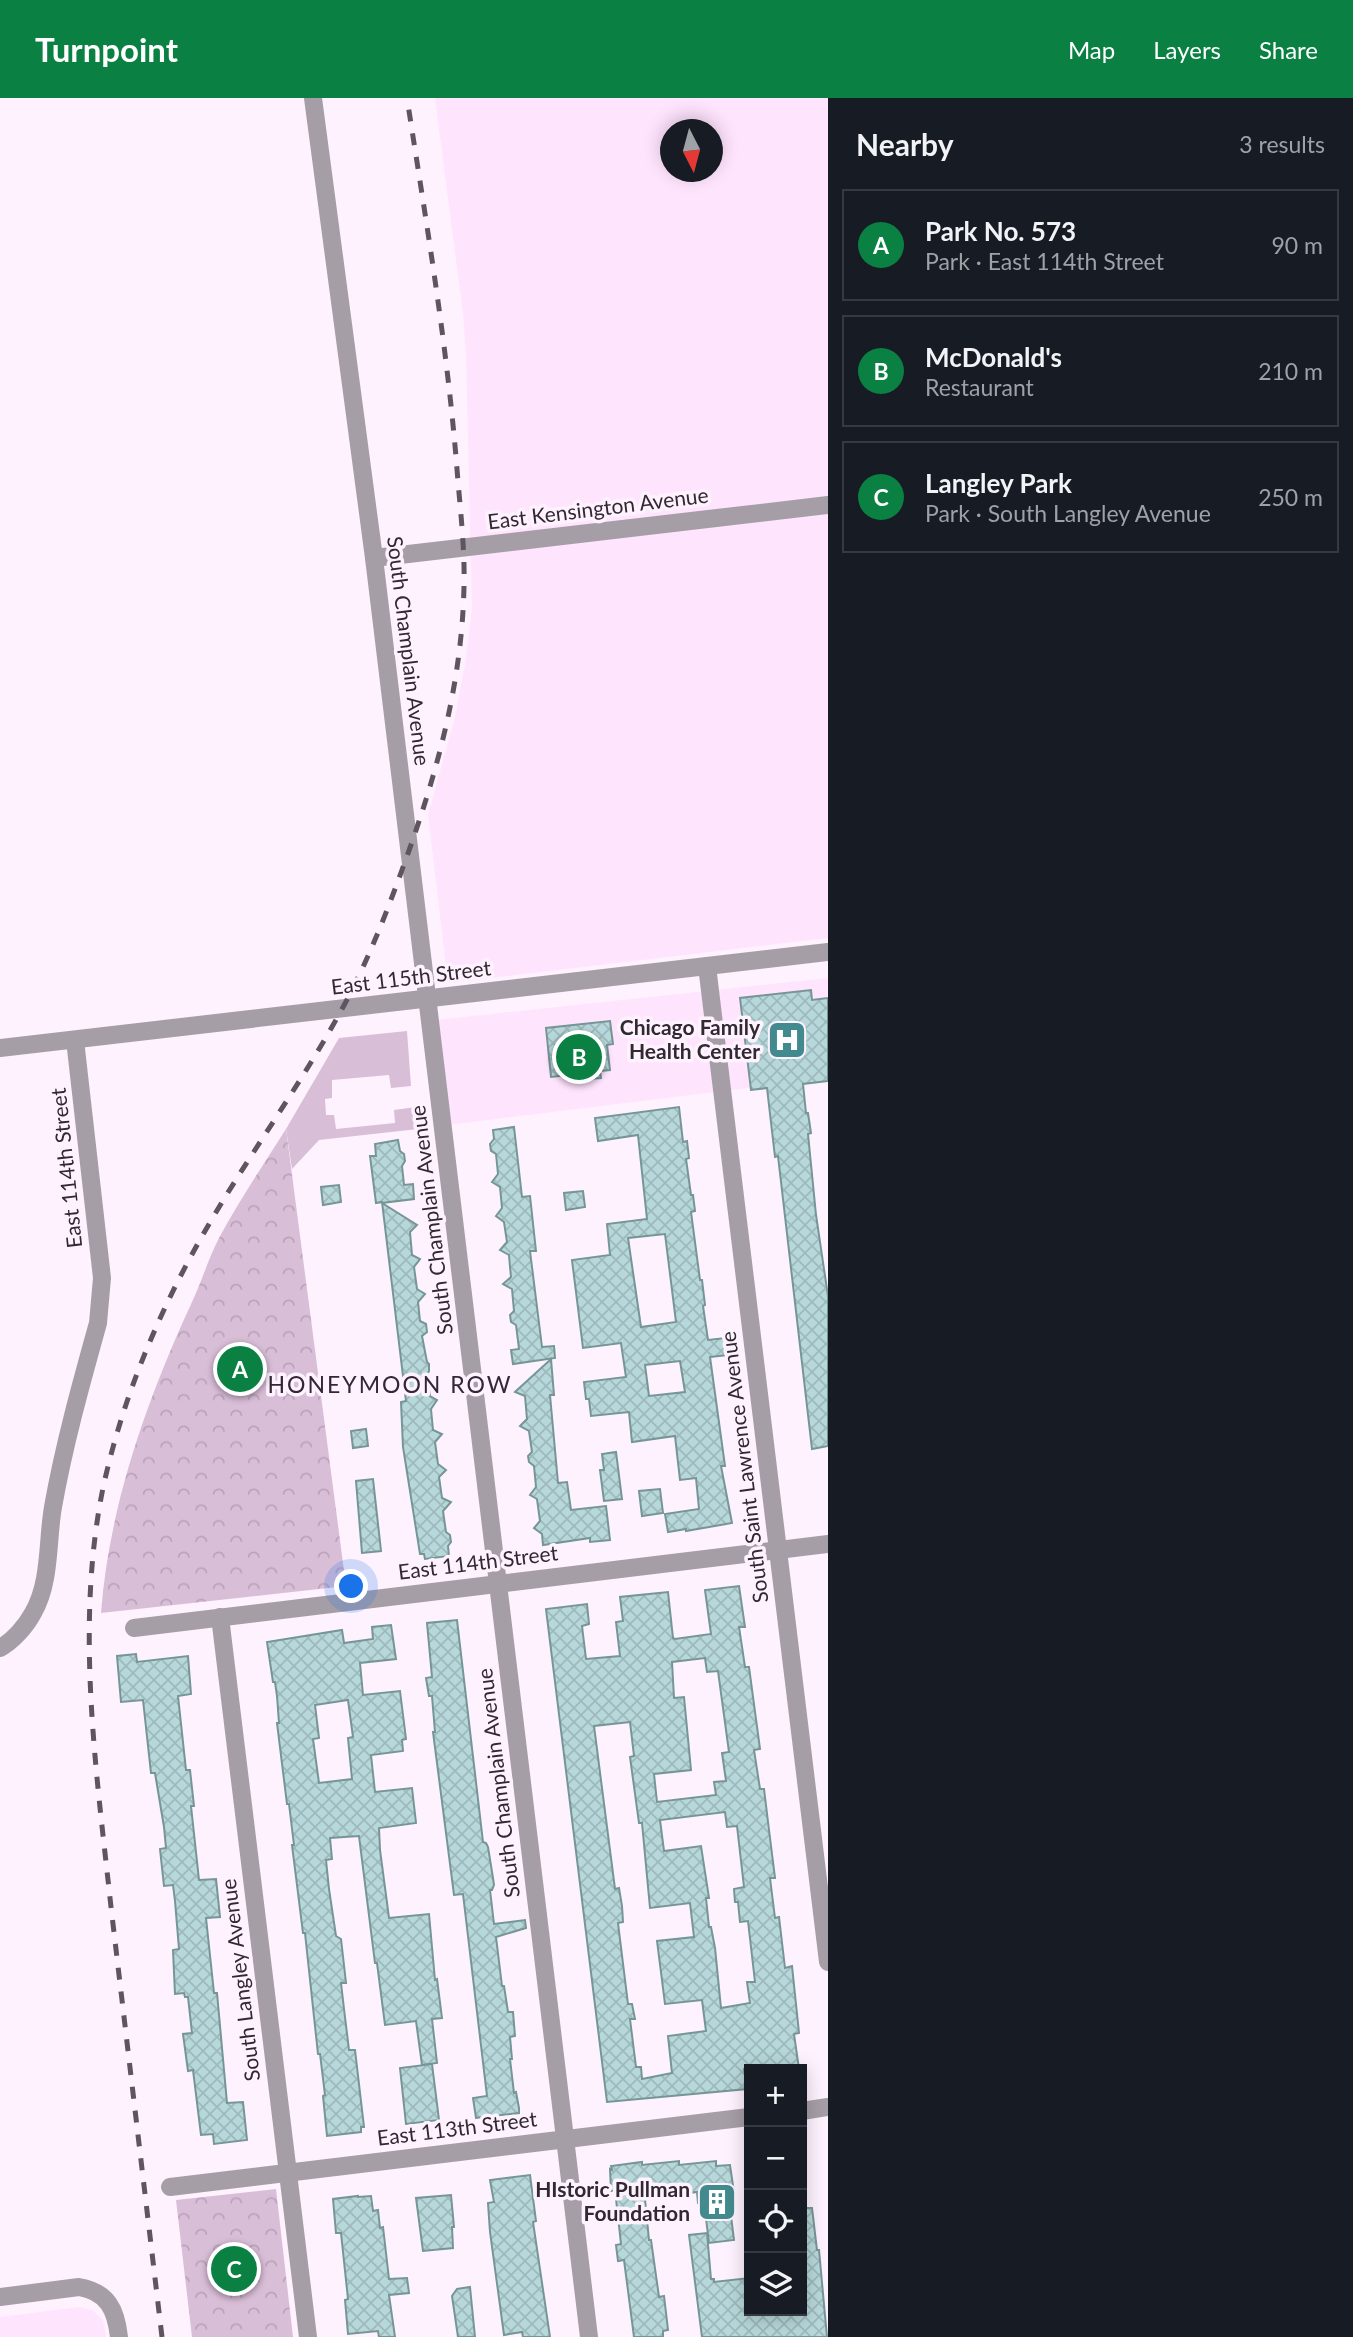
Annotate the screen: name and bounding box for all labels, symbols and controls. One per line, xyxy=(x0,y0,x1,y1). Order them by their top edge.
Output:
text: Turnpoint xyxy=(35,29,178,69)
text: Map xyxy=(1068,35,1115,64)
text: Layers xyxy=(1153,35,1221,64)
text: Share xyxy=(1259,35,1318,64)
north arrow xyxy=(660,119,723,182)
text: Nearby xyxy=(856,126,954,162)
text: 3 results xyxy=(1239,130,1325,158)
text: Park No. 573 xyxy=(925,215,1076,247)
text: A xyxy=(873,231,889,259)
text: 90 m xyxy=(1272,231,1323,259)
text: Park · East 114th Street xyxy=(925,247,1164,275)
text: McDonald's xyxy=(925,341,1062,373)
text: B xyxy=(873,357,889,385)
text: 210 m xyxy=(1258,357,1323,385)
text: Restaurant xyxy=(925,373,1034,401)
text: Langley Park xyxy=(925,467,1072,499)
street label: East Kensington Avenue xyxy=(486,482,710,533)
text: C xyxy=(873,483,889,511)
text: 250 m xyxy=(1258,483,1323,511)
text: Park · South Langley Avenue xyxy=(925,499,1211,527)
street label: South Champlain Avenue xyxy=(383,535,436,767)
street label: East 115th Street xyxy=(329,954,493,999)
place label: Chicago Family Health Center xyxy=(620,1014,761,1063)
hospital icon: Chicago Family Health Center xyxy=(766,1019,808,1061)
pin: B xyxy=(556,1031,602,1083)
street label: East 114th Street xyxy=(45,1086,86,1249)
street label: South Champlain Avenue xyxy=(404,1104,457,1336)
street label: South Saint Lawrence Avenue xyxy=(714,1330,773,1604)
pin: A xyxy=(217,1343,263,1395)
district label: HONEYMOON ROW xyxy=(267,1370,513,1398)
street label: East 114th Street xyxy=(396,1539,560,1584)
your location xyxy=(334,1569,368,1603)
street label: South Champlain Avenue xyxy=(471,1667,524,1899)
street label: South Langley Avenue xyxy=(215,1878,264,2083)
map controls xyxy=(744,2064,807,2316)
button: + xyxy=(744,2064,807,2127)
street label: East 113th Street xyxy=(375,2105,539,2150)
button: − xyxy=(744,2127,807,2190)
place label: HIstoric Pullman Foundation xyxy=(535,2176,690,2225)
building icon: HIstoric Pullman Foundation xyxy=(696,2181,738,2223)
button: locate xyxy=(744,2190,807,2253)
pin: C xyxy=(211,2243,257,2295)
button: layers xyxy=(744,2253,807,2316)

